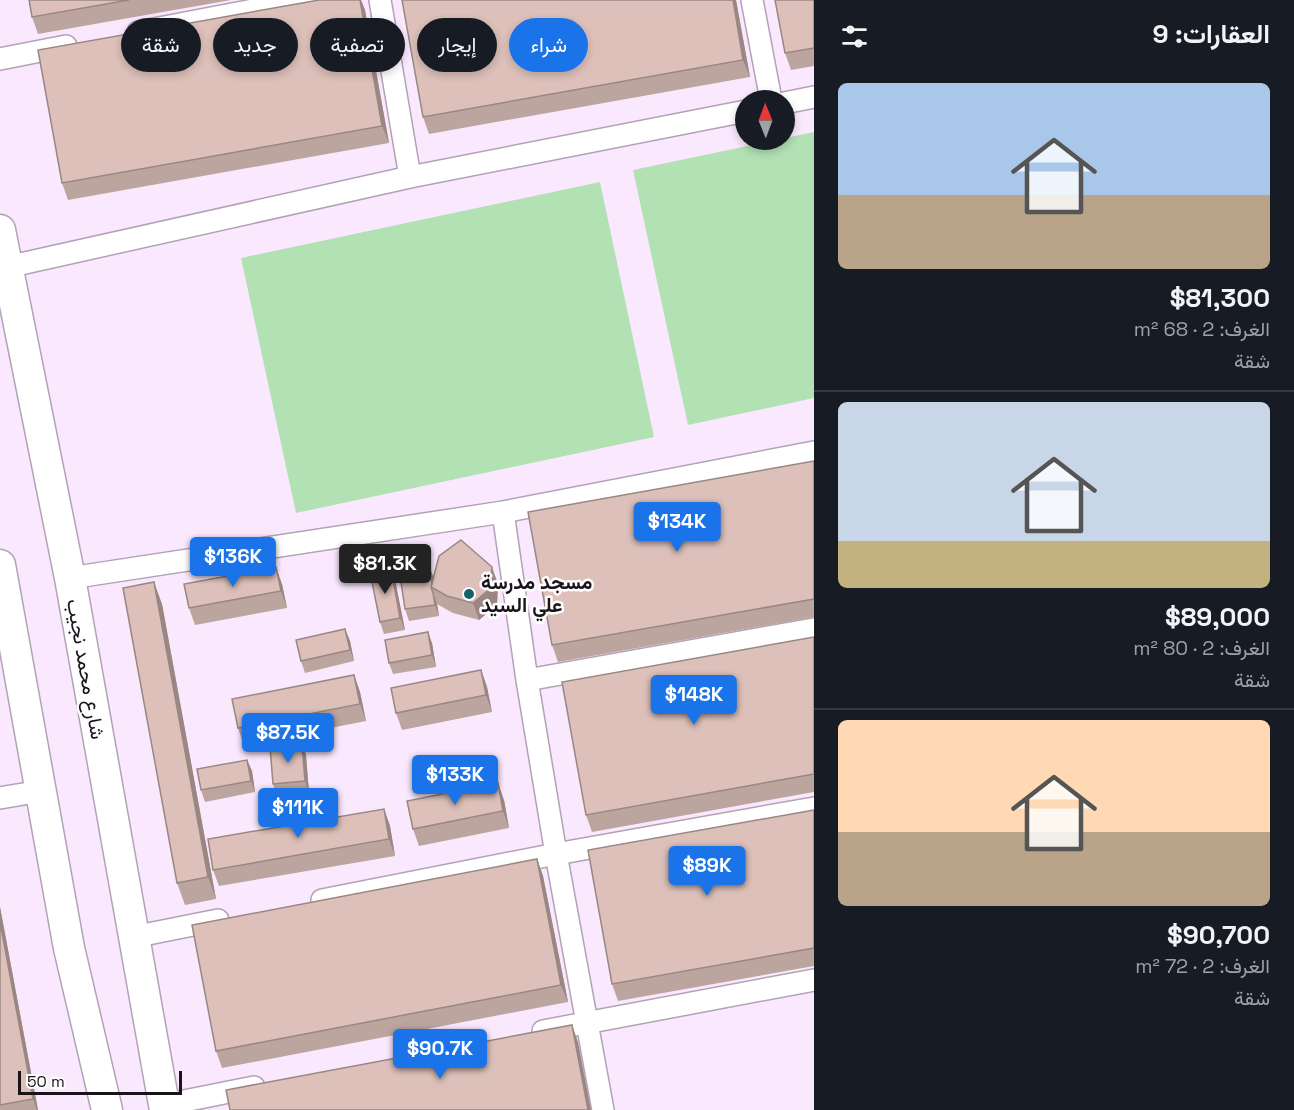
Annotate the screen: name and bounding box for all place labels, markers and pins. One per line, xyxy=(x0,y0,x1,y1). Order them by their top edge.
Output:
pin: $134K xyxy=(635,502,719,553)
pin: $136K xyxy=(191,537,275,588)
pin: $81.3K xyxy=(336,544,434,595)
place label: مسجد مدرسة علي السيد xyxy=(481,569,592,622)
marker: مسجد مدرسة علي السيد xyxy=(462,587,476,601)
pin: $148K xyxy=(652,675,736,726)
pin: $87.5K xyxy=(239,713,337,764)
pin: $133K xyxy=(413,755,497,806)
pin: $111K xyxy=(256,788,340,839)
pin: $89K xyxy=(671,846,743,897)
pin: $90.7K xyxy=(391,1029,489,1080)

